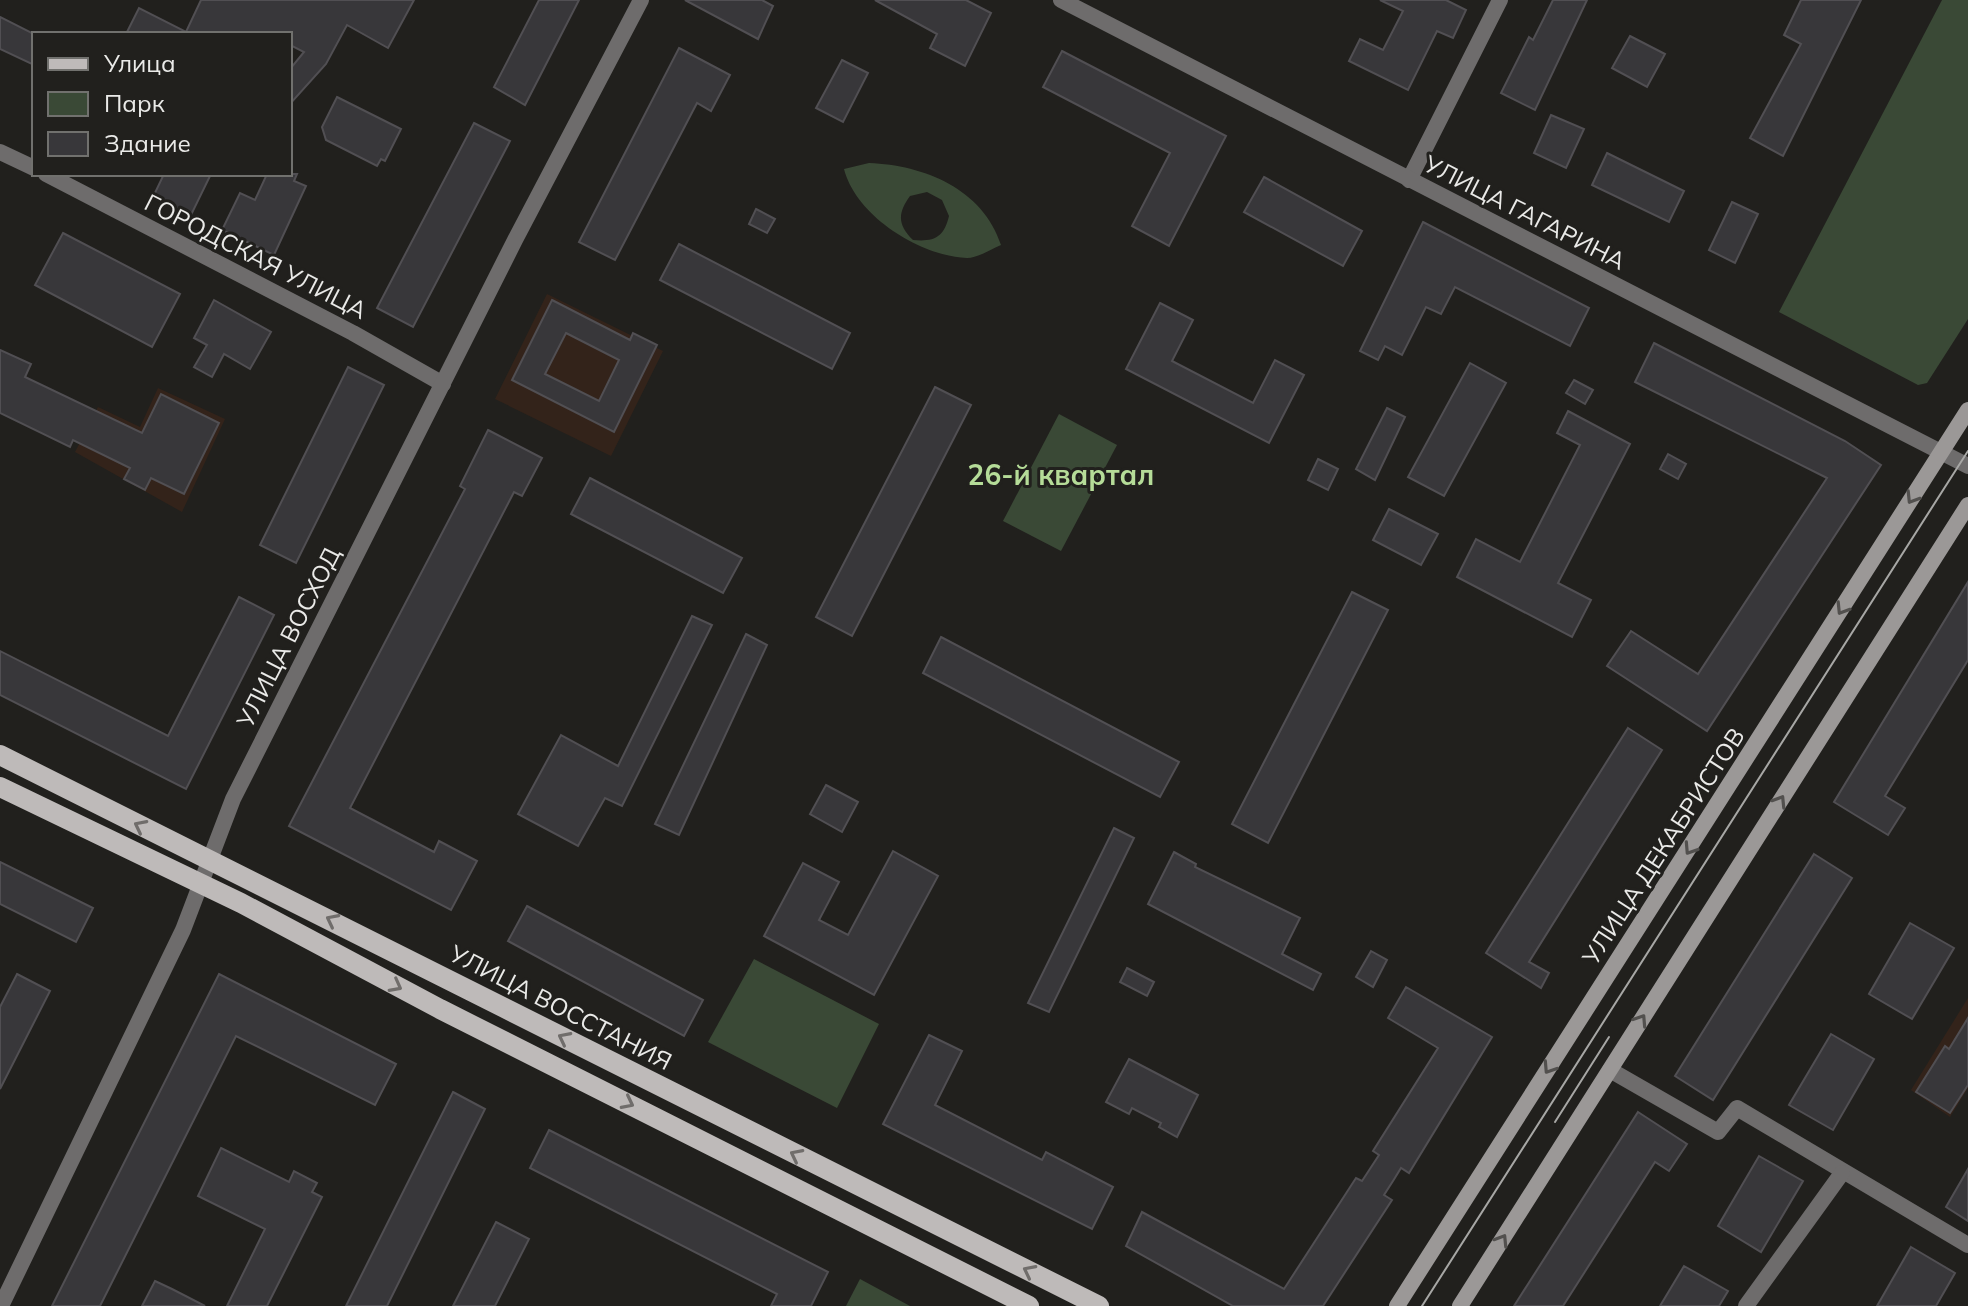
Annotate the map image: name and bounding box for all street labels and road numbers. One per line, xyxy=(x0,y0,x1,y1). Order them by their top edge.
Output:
street label: УЛИЦА ГАГАРИНА xyxy=(1418,148,1631,276)
street label: ГОРОДСКАЯ УЛИЦА xyxy=(140,187,373,325)
street label: УЛИЦА ВОСХОД xyxy=(229,542,346,733)
street label: УЛИЦА ДЕКАБРИСТОВ xyxy=(1575,722,1751,971)
street label: УЛИЦА ВОССТАНИЯ xyxy=(444,937,677,1076)

